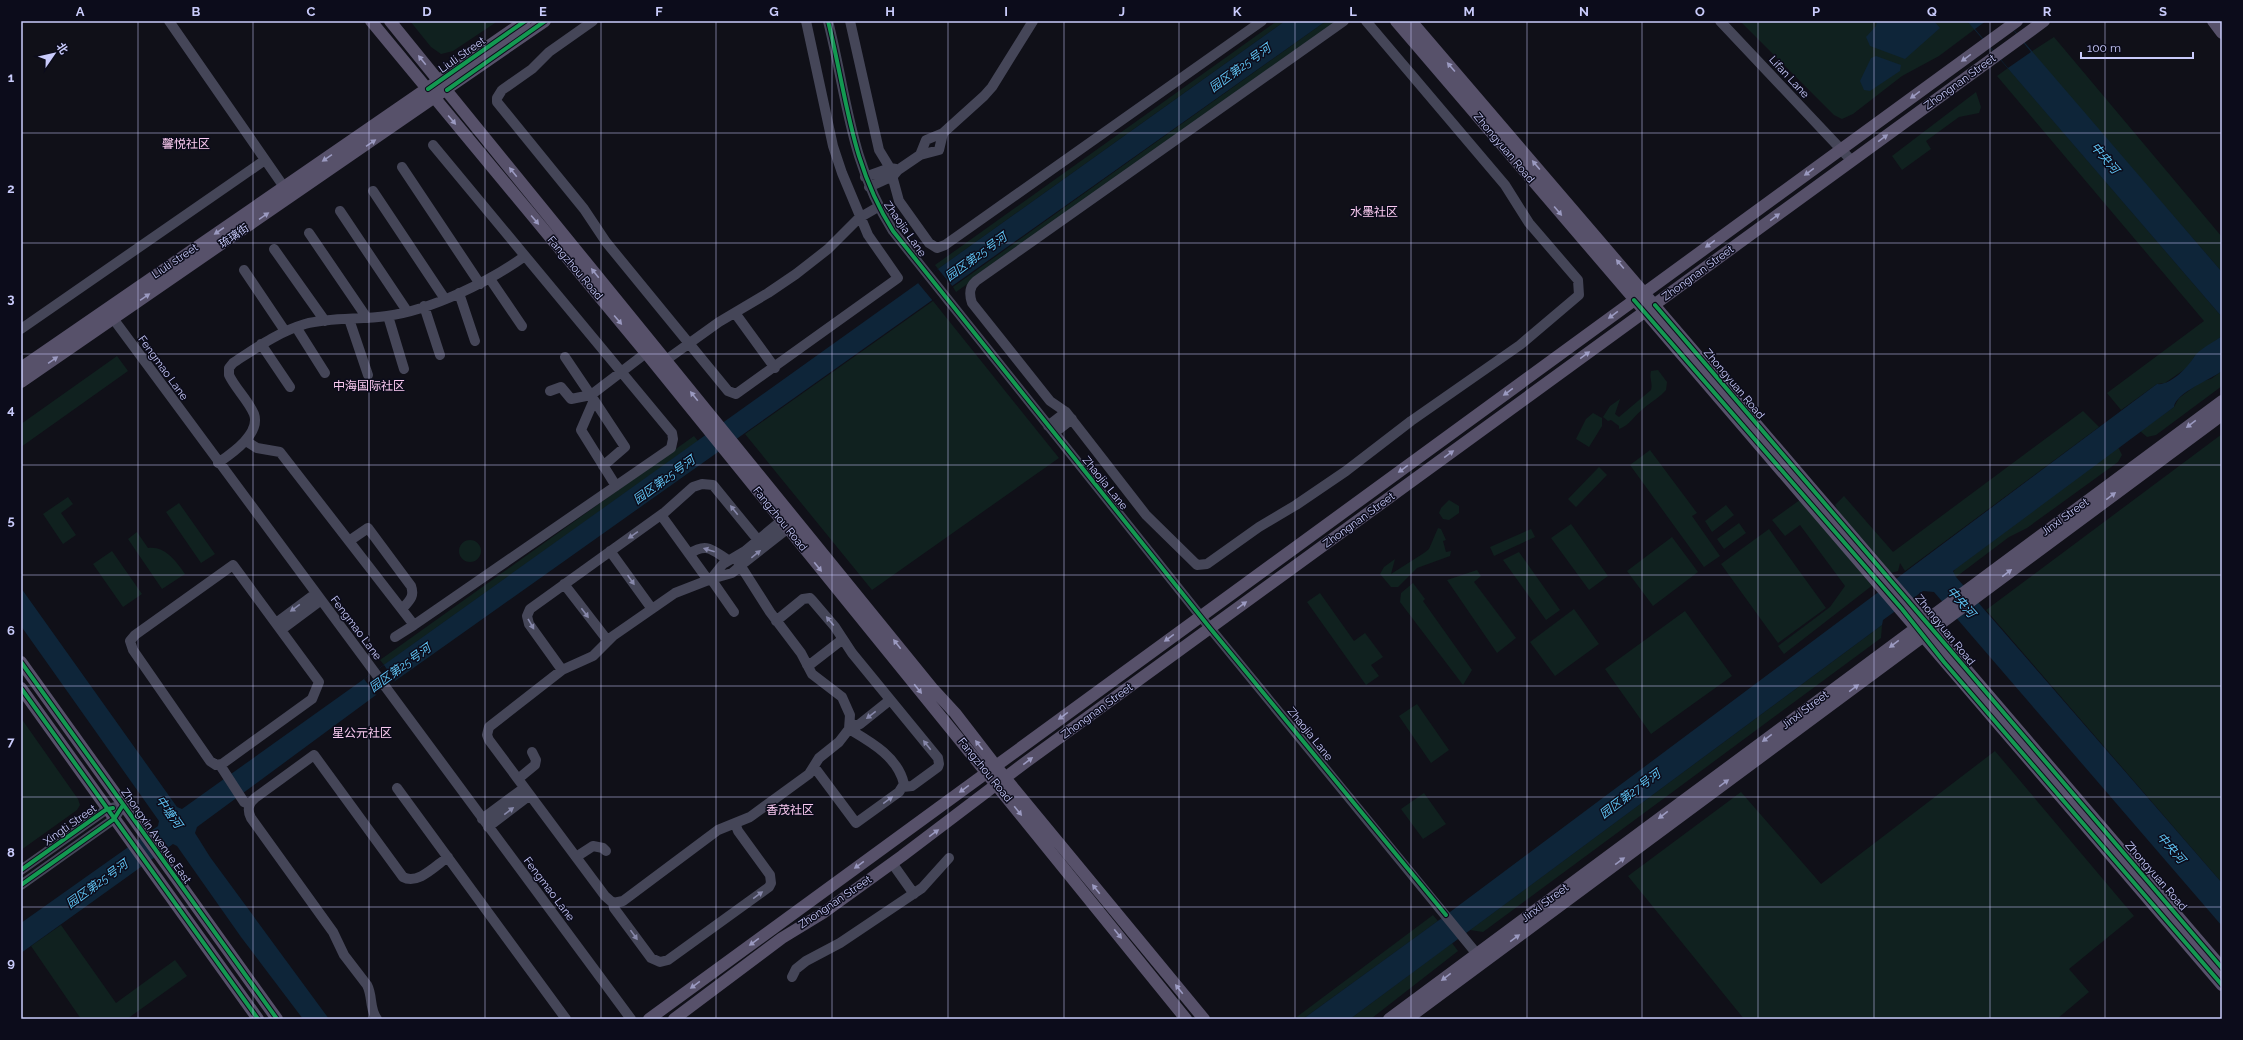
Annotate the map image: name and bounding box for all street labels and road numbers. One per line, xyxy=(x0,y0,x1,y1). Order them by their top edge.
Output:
street label: Liuli Street xyxy=(436,34,488,76)
street label: Zhongnan Street xyxy=(1922,52,1999,112)
street label: Lifan Lane xyxy=(1766,53,1812,101)
street label: Zhongyuan Road xyxy=(1471,110,1537,186)
street label: Zhaojia Lane xyxy=(881,199,929,260)
street label: 琉璃街 xyxy=(217,221,251,251)
street label: Fangzhou Road xyxy=(545,234,605,303)
street label: Liuli street xyxy=(149,241,201,281)
street label: Zhongnan Street xyxy=(1660,243,1737,303)
street label: Fengmao Lane xyxy=(135,333,191,403)
street label: Zhongyuan Road xyxy=(1701,346,1767,422)
street label: Zhaojia Lane xyxy=(1080,454,1131,513)
street label: Fangzhou Road xyxy=(750,484,810,554)
street label: Zhongnan Street xyxy=(1321,490,1398,550)
street label: Jinxi Street xyxy=(2039,495,2091,539)
street label: Zhongyuan Road xyxy=(1913,592,1978,668)
street label: Fengmao Lane xyxy=(328,594,385,663)
street label: Zhongnan Street xyxy=(1059,681,1136,741)
street label: Jinxi Street xyxy=(1779,688,1831,732)
street label: Zhaojia Lane xyxy=(1285,705,1336,764)
street label: Fangzhou Road xyxy=(955,735,1015,805)
street label: Zhongxin Avenue East xyxy=(118,786,194,886)
street label: Xingti Street xyxy=(41,802,99,848)
street label: Zhongyuan Road xyxy=(2122,839,2190,913)
street label: Fengmao Lane xyxy=(521,855,578,924)
street label: Zhongnan Street xyxy=(796,873,874,931)
street label: Jinxi Street xyxy=(1519,881,1571,925)

